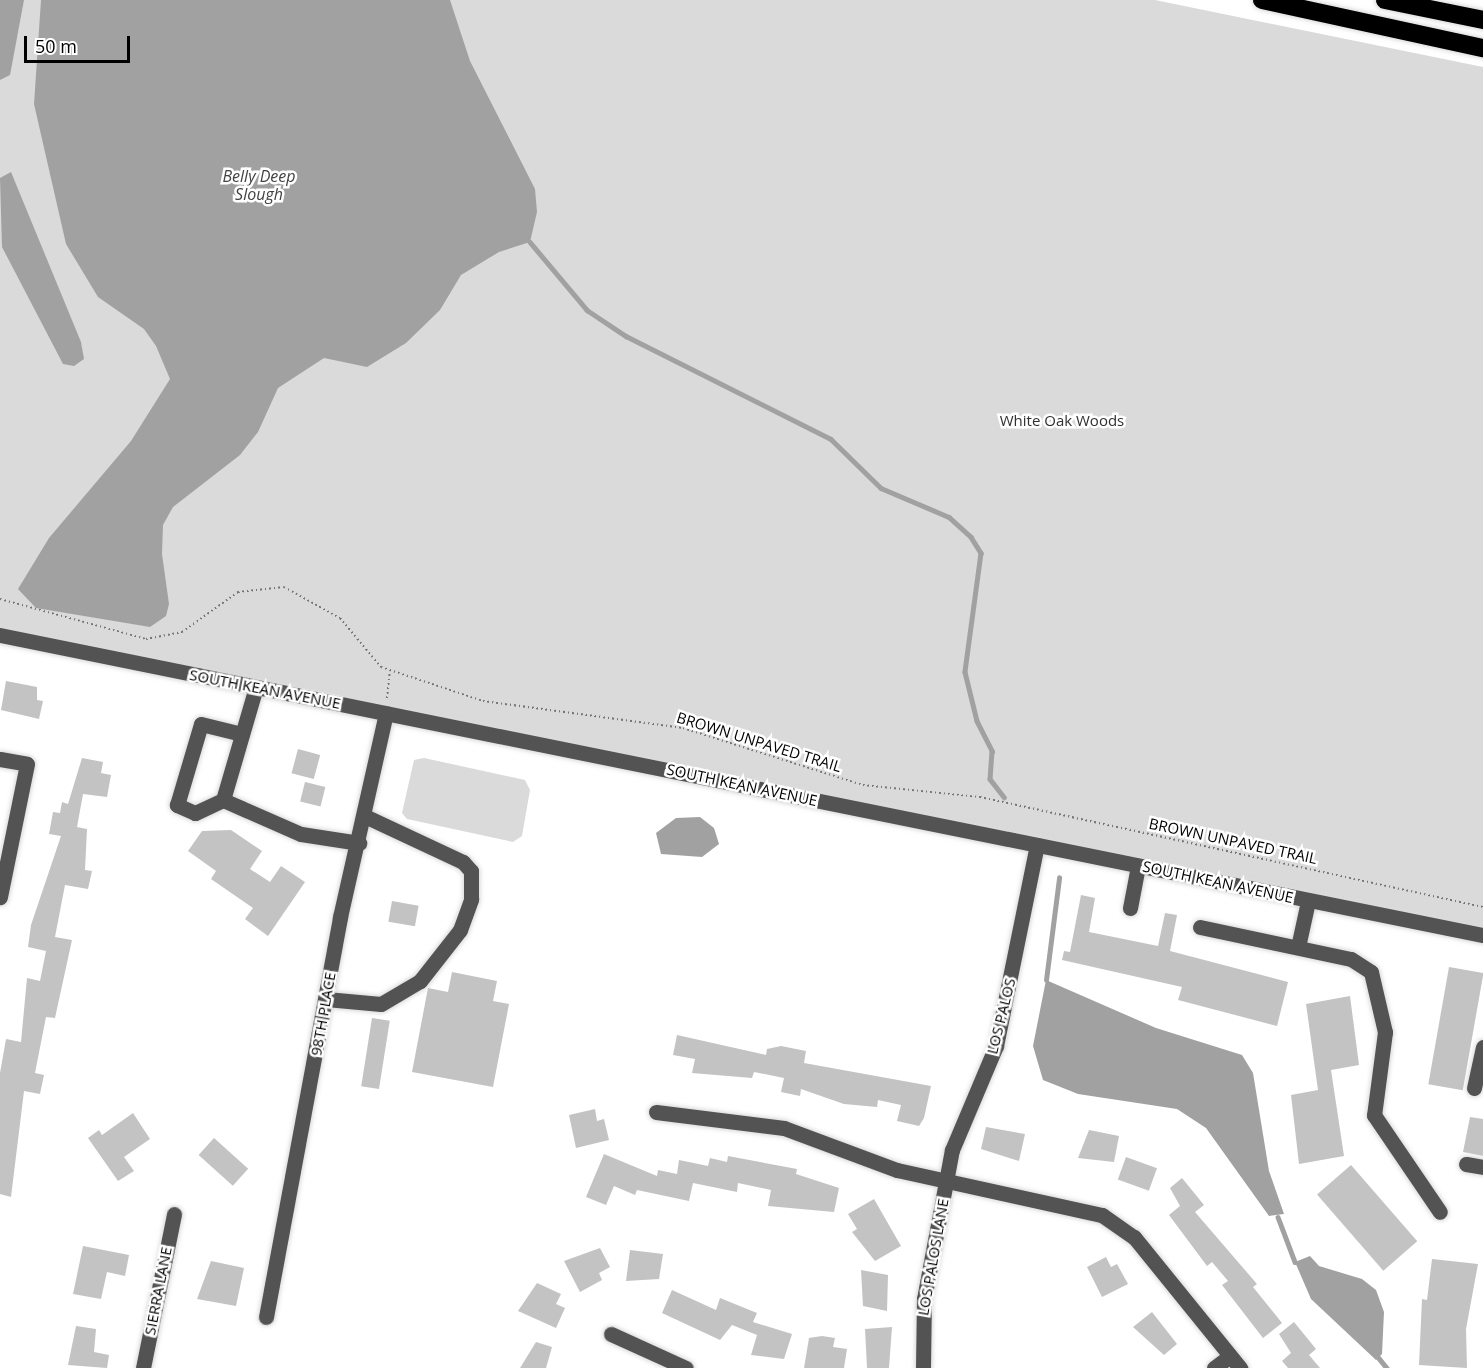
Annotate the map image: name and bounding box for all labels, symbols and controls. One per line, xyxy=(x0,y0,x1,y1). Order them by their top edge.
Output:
scale bar xyxy=(27,24,134,62)
text: 50 m xyxy=(35,34,77,58)
water label: Belly Deep Slough xyxy=(222,166,296,204)
park label: White Oak Woods xyxy=(1000,412,1124,430)
street label: SOUTH KEAN AVENUE xyxy=(188,666,342,712)
street label: BROWN UNPAVED TRAIL xyxy=(674,708,844,776)
street label: SOUTH KEAN AVENUE xyxy=(665,760,819,810)
street label: BROWN UNPAVED TRAIL xyxy=(1147,814,1319,868)
street label: SOUTH KEAN AVENUE xyxy=(1141,857,1295,907)
street label: 98TH PLACE xyxy=(307,971,339,1057)
street label: LOS PALOS xyxy=(983,976,1019,1056)
street label: LOS PALOS LANE xyxy=(914,1197,952,1317)
street label: SIERRA LANE xyxy=(141,1245,175,1337)

